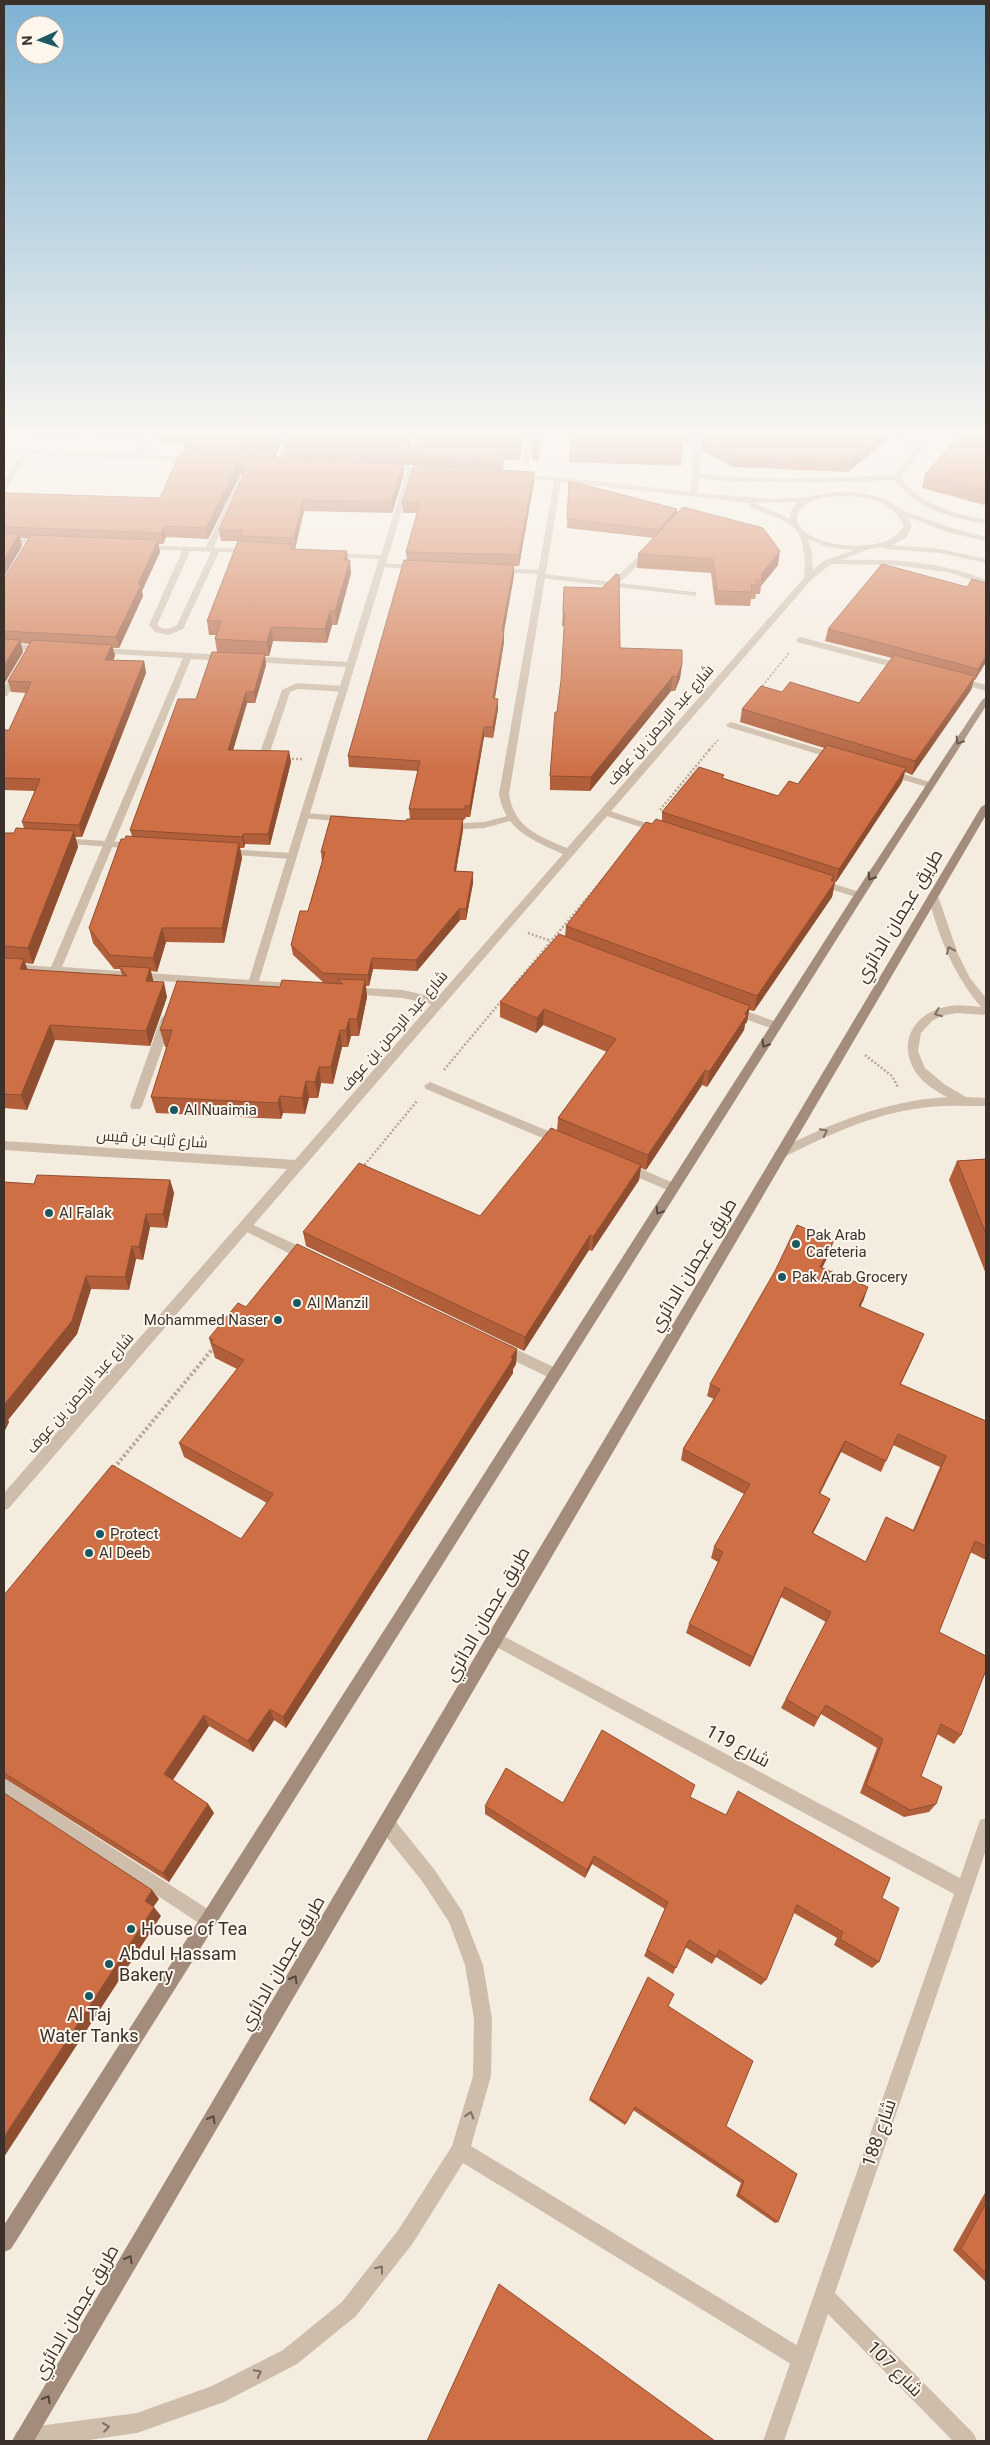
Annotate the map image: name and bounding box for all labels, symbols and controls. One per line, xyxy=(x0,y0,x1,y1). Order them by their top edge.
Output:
north arrow xyxy=(15,15,65,65)
text: N xyxy=(19,35,35,46)
street label: شارع عبد الرحمن بن عوف xyxy=(603,661,719,790)
one-way arrow xyxy=(956,736,966,745)
street label: طريق عجمان الدائري xyxy=(851,845,950,988)
one-way arrow xyxy=(868,872,877,881)
one-way arrow xyxy=(945,947,955,955)
street label: شارع عبد الرحمن بن عوف xyxy=(337,967,453,1096)
one-way arrow xyxy=(935,1008,943,1018)
one-way arrow xyxy=(762,1038,771,1048)
place label: Al Nuaimia xyxy=(184,1101,257,1119)
marker: Al Nuaimia xyxy=(168,1104,180,1116)
street label: شارع ثابت بن قيس xyxy=(96,1126,208,1154)
one-way arrow xyxy=(818,1128,827,1138)
street label: طريق عجمان الدائري xyxy=(645,1194,744,1337)
place label: Al Falak xyxy=(59,1204,112,1222)
one-way arrow xyxy=(656,1205,665,1214)
marker: Al Falak xyxy=(43,1207,55,1219)
place label: Pak Arab Cafeteria xyxy=(806,1226,867,1261)
marker: Pak Arab Cafeteria xyxy=(790,1238,802,1250)
place label: Pak Arab Grocery xyxy=(792,1268,908,1286)
marker: Pak Arab Grocery xyxy=(776,1271,788,1283)
place label: Al Manzil xyxy=(307,1294,368,1312)
marker: Al Manzil xyxy=(291,1297,303,1309)
place label: Mohammed Naser xyxy=(144,1311,268,1329)
marker: Mohammed Naser xyxy=(272,1314,284,1326)
street label: شارع عبد الرحمن بن عوف xyxy=(23,1329,139,1458)
place label: Protect xyxy=(110,1525,159,1543)
marker: Protect xyxy=(94,1528,106,1540)
street label: طريق عجمان الدائري xyxy=(440,1543,537,1687)
place label: Al Deeb xyxy=(99,1544,150,1562)
marker: Al Deeb xyxy=(83,1547,95,1559)
street label: شارع 119 xyxy=(702,1720,774,1773)
street label: طريق عجمان الدائري xyxy=(235,1892,332,2036)
place label: House of Tea xyxy=(141,1918,247,1939)
marker: House of Tea xyxy=(125,1923,137,1935)
place label: Abdul Hassam Bakery xyxy=(119,1943,237,1985)
marker: Abdul Hassam Bakery xyxy=(103,1958,115,1970)
one-way arrow xyxy=(288,1975,298,1984)
marker: Al Taj Water Tanks xyxy=(83,1990,95,2002)
place label: Al Taj Water Tanks xyxy=(39,2004,139,2046)
street label: شارع 188 xyxy=(857,2096,902,2170)
one-way arrow xyxy=(465,2111,475,2119)
one-way arrow xyxy=(205,2116,215,2125)
street label: طريق عجمان الدائري xyxy=(29,2241,126,2385)
one-way arrow xyxy=(123,2256,133,2265)
one-way arrow xyxy=(375,2266,383,2275)
street label: شارع 107 xyxy=(862,2337,927,2402)
one-way arrow xyxy=(253,2369,262,2379)
one-way arrow xyxy=(40,2396,50,2405)
one-way arrow xyxy=(102,2423,111,2433)

